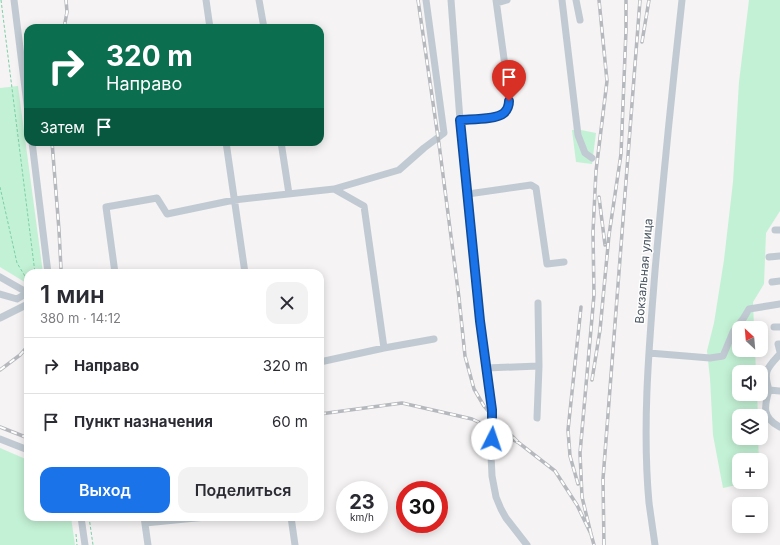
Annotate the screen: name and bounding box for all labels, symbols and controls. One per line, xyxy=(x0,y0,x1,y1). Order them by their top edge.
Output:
text: 320 m xyxy=(106,39,193,73)
icon: right xyxy=(40,40,92,92)
pin xyxy=(492,60,526,101)
icon: arrive xyxy=(498,66,520,88)
text: Направо xyxy=(106,73,182,94)
icon: arrive xyxy=(93,116,115,138)
text: Затем xyxy=(40,118,85,137)
street label: Вокзальная улица xyxy=(631,218,656,324)
text: 1 мин xyxy=(40,280,105,309)
button: close xyxy=(266,282,308,324)
text: 380 m · 14:12 xyxy=(40,310,121,326)
north arrow xyxy=(732,321,768,357)
map controls xyxy=(732,321,768,533)
icon: right xyxy=(40,355,62,377)
text: Направо xyxy=(74,356,139,375)
text: 320 m xyxy=(263,356,308,375)
button: sound xyxy=(732,365,768,401)
button: layers xyxy=(732,409,768,445)
icon: arrive xyxy=(40,411,62,433)
text: Пункт назначения xyxy=(74,412,213,431)
text: 60 m xyxy=(272,412,308,431)
position arrow xyxy=(471,418,513,460)
button: + xyxy=(732,453,768,489)
button: Выход xyxy=(40,467,170,513)
button: Поделиться xyxy=(178,467,308,513)
speed limit sign: 30 xyxy=(396,481,448,533)
text: 23 xyxy=(349,490,375,514)
button: − xyxy=(732,497,768,533)
text: km/h xyxy=(350,511,374,523)

